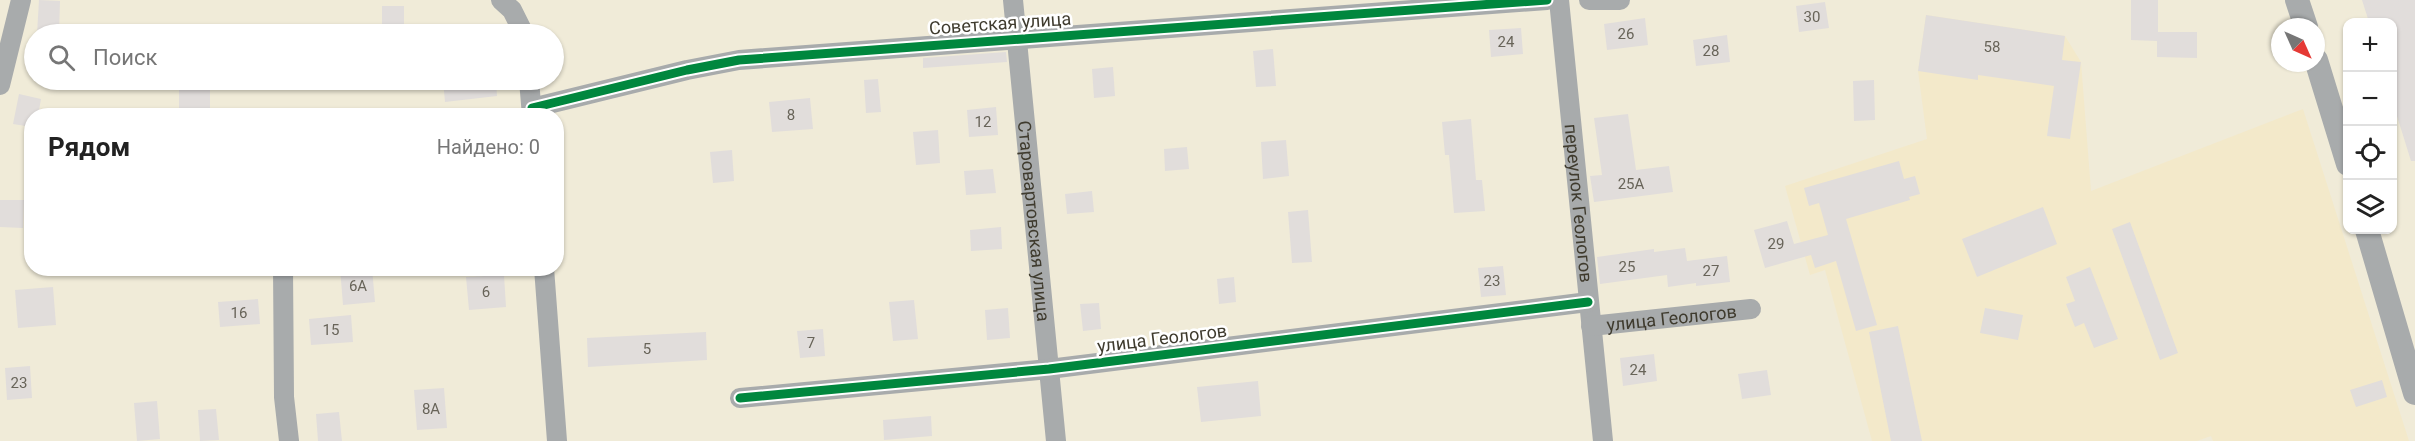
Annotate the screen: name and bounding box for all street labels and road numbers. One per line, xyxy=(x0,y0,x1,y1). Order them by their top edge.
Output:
street label: Советская улица xyxy=(928,8,1072,38)
street label: Старовартовская улица xyxy=(1014,120,1055,322)
street label: переулок Геологов xyxy=(1561,123,1598,283)
street label: улица Геологов xyxy=(1606,300,1738,335)
street label: улица Геологов xyxy=(1096,320,1228,356)

